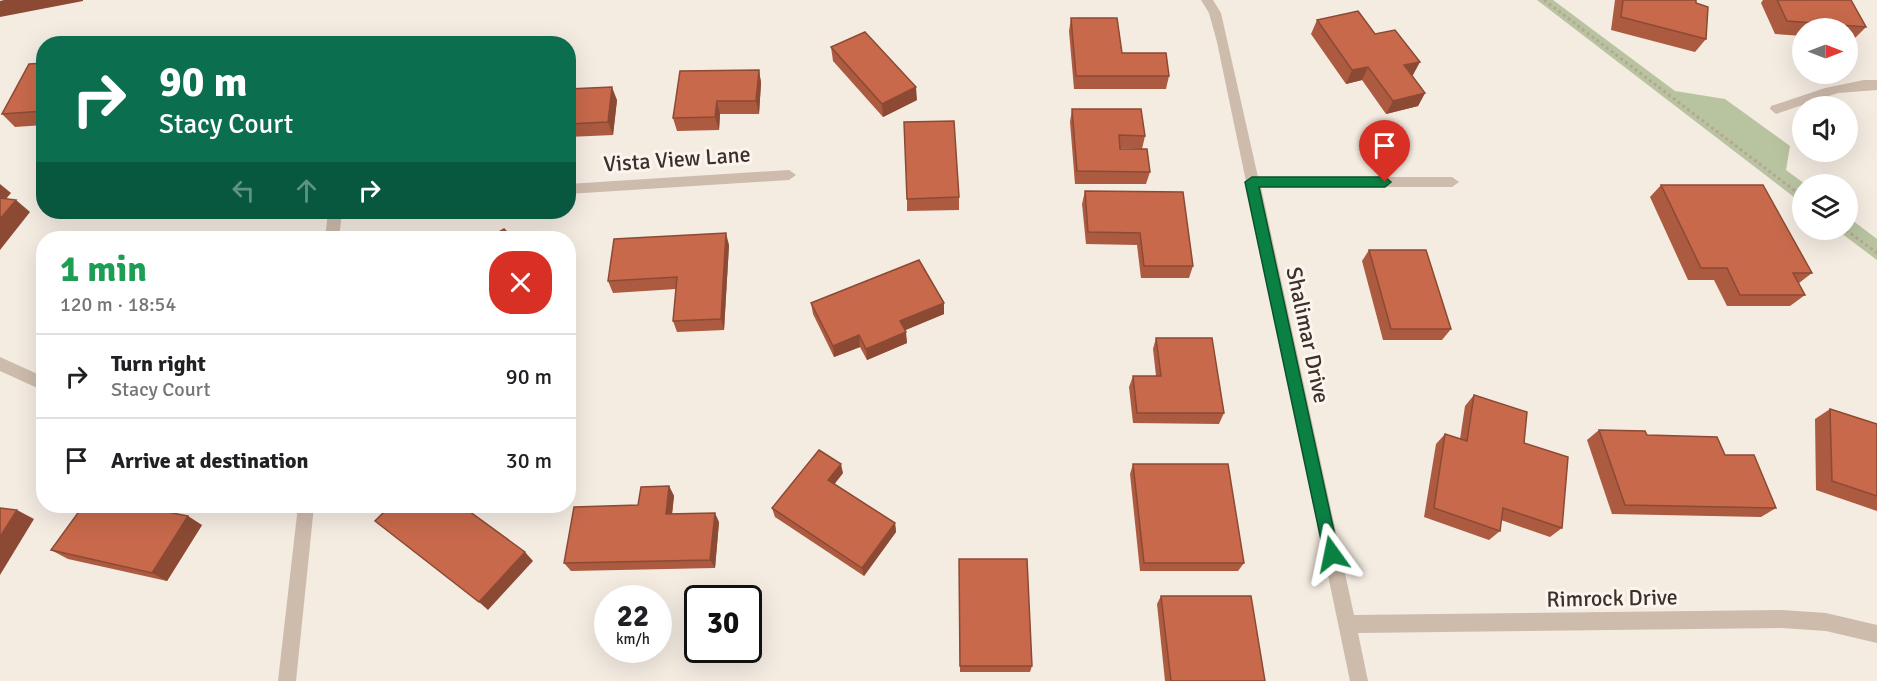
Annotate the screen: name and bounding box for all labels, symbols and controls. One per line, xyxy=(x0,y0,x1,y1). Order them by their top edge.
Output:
north arrow xyxy=(1792,18,1858,84)
map controls xyxy=(1792,18,1858,240)
text: 90 m xyxy=(159,57,248,108)
icon: right xyxy=(60,60,138,138)
button: sound xyxy=(1792,96,1858,162)
text: Stacy Court xyxy=(159,108,293,141)
pin xyxy=(1359,120,1410,182)
icon: arrive xyxy=(1368,129,1401,162)
street label: Vista View Lane xyxy=(603,140,751,178)
icon: left xyxy=(227,174,260,207)
icon: ahead xyxy=(290,174,323,207)
icon: right xyxy=(353,174,386,207)
button: layers xyxy=(1792,174,1858,240)
text: 1 min xyxy=(60,247,147,292)
button: close xyxy=(489,251,552,314)
street label: Shalimar Drive xyxy=(1280,264,1336,406)
text: 120 m · 18:54 xyxy=(60,292,176,317)
text: Turn right xyxy=(111,350,206,377)
icon: right xyxy=(60,360,93,393)
text: 90 m xyxy=(506,363,552,390)
text: Stacy Court xyxy=(111,377,210,402)
icon: arrive xyxy=(60,444,93,477)
text: Arrive at destination xyxy=(111,447,308,474)
text: 30 m xyxy=(506,447,552,474)
position arrow xyxy=(1300,522,1364,586)
street label: Rimrock Drive xyxy=(1546,583,1678,613)
speed limit sign: 30 xyxy=(684,585,762,663)
text: 22 xyxy=(617,598,649,635)
text: km/h xyxy=(616,630,650,648)

